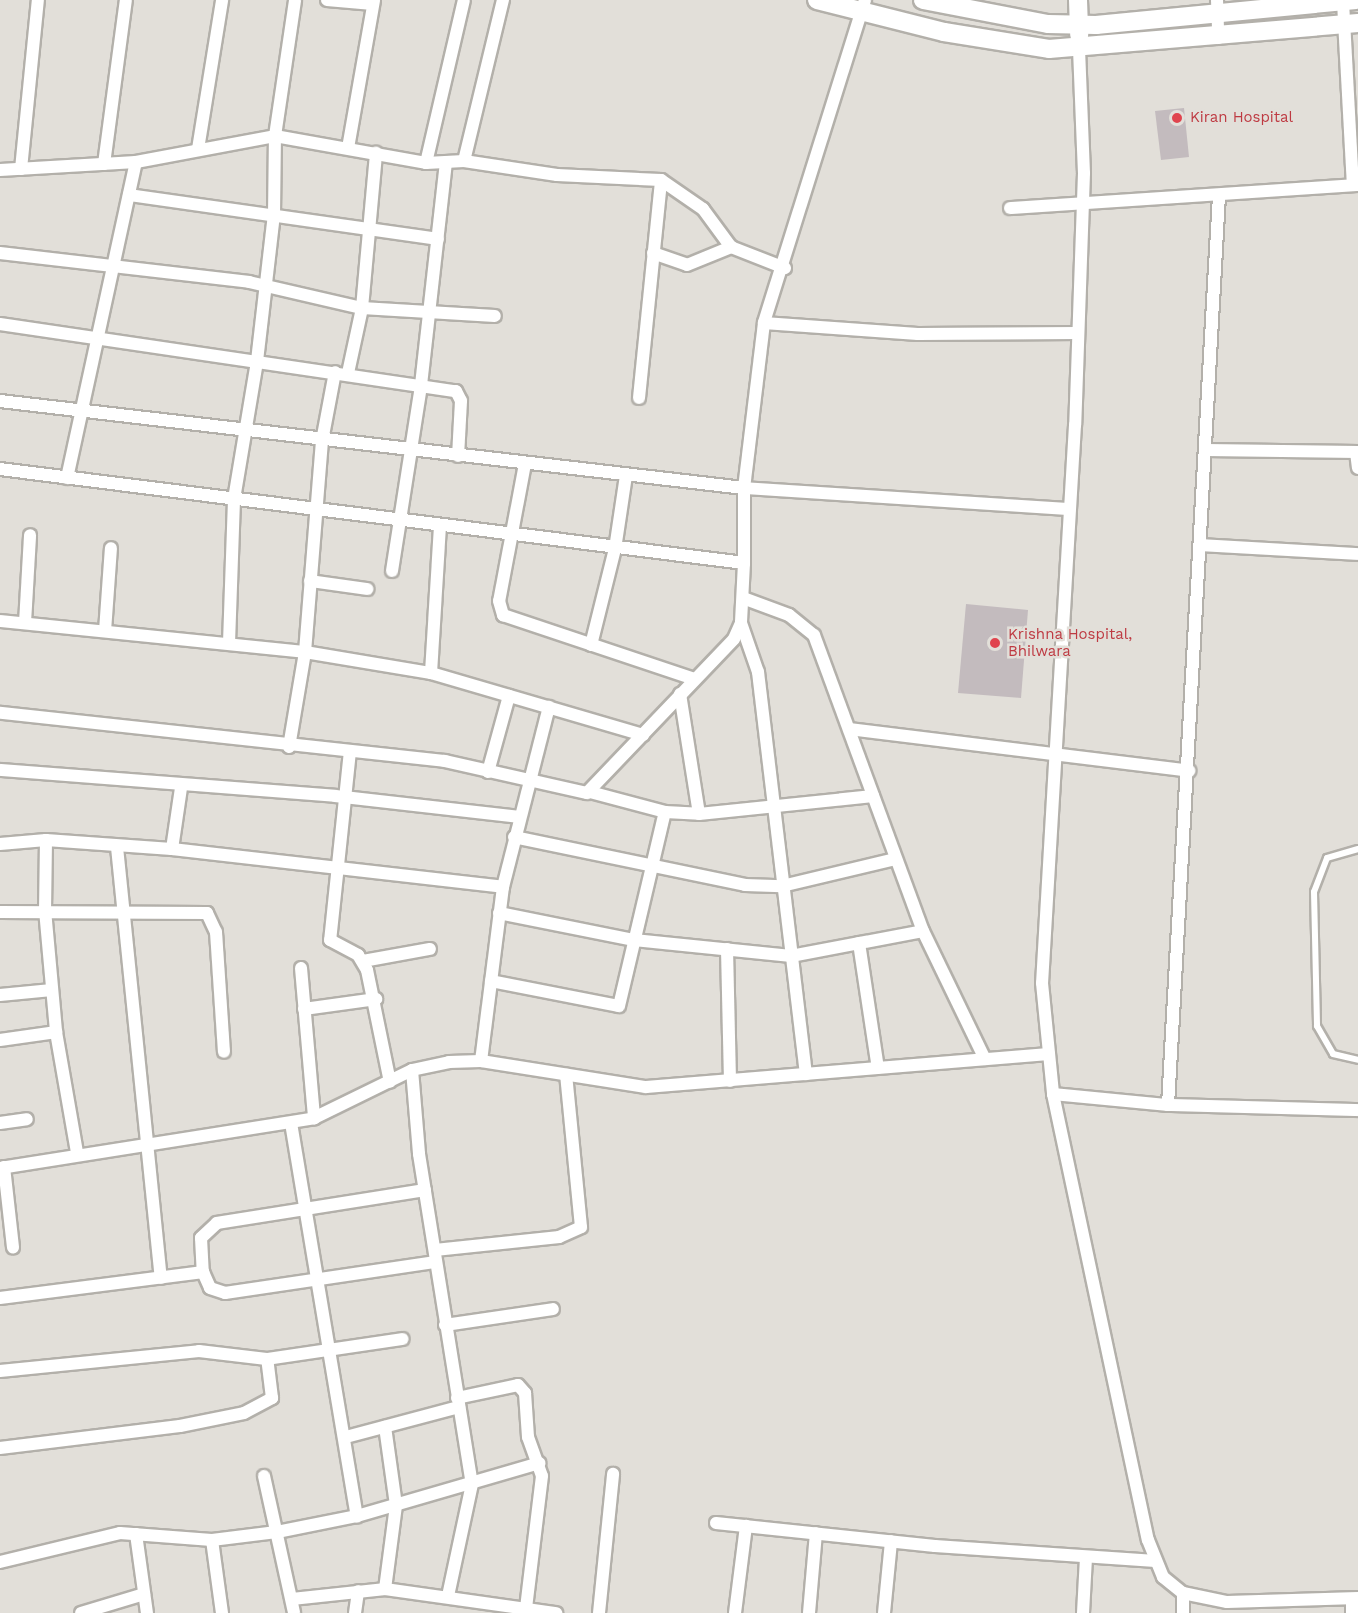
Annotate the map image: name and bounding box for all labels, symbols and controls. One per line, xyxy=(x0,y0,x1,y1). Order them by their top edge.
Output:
marker: Kiran Hospital xyxy=(1168,109,1186,127)
place label: Kiran Hospital xyxy=(1190,109,1293,127)
place label: Krishna Hospital, Bhilwara xyxy=(1008,625,1133,660)
marker: Krishna Hospital, Bhilwara xyxy=(986,634,1004,652)

